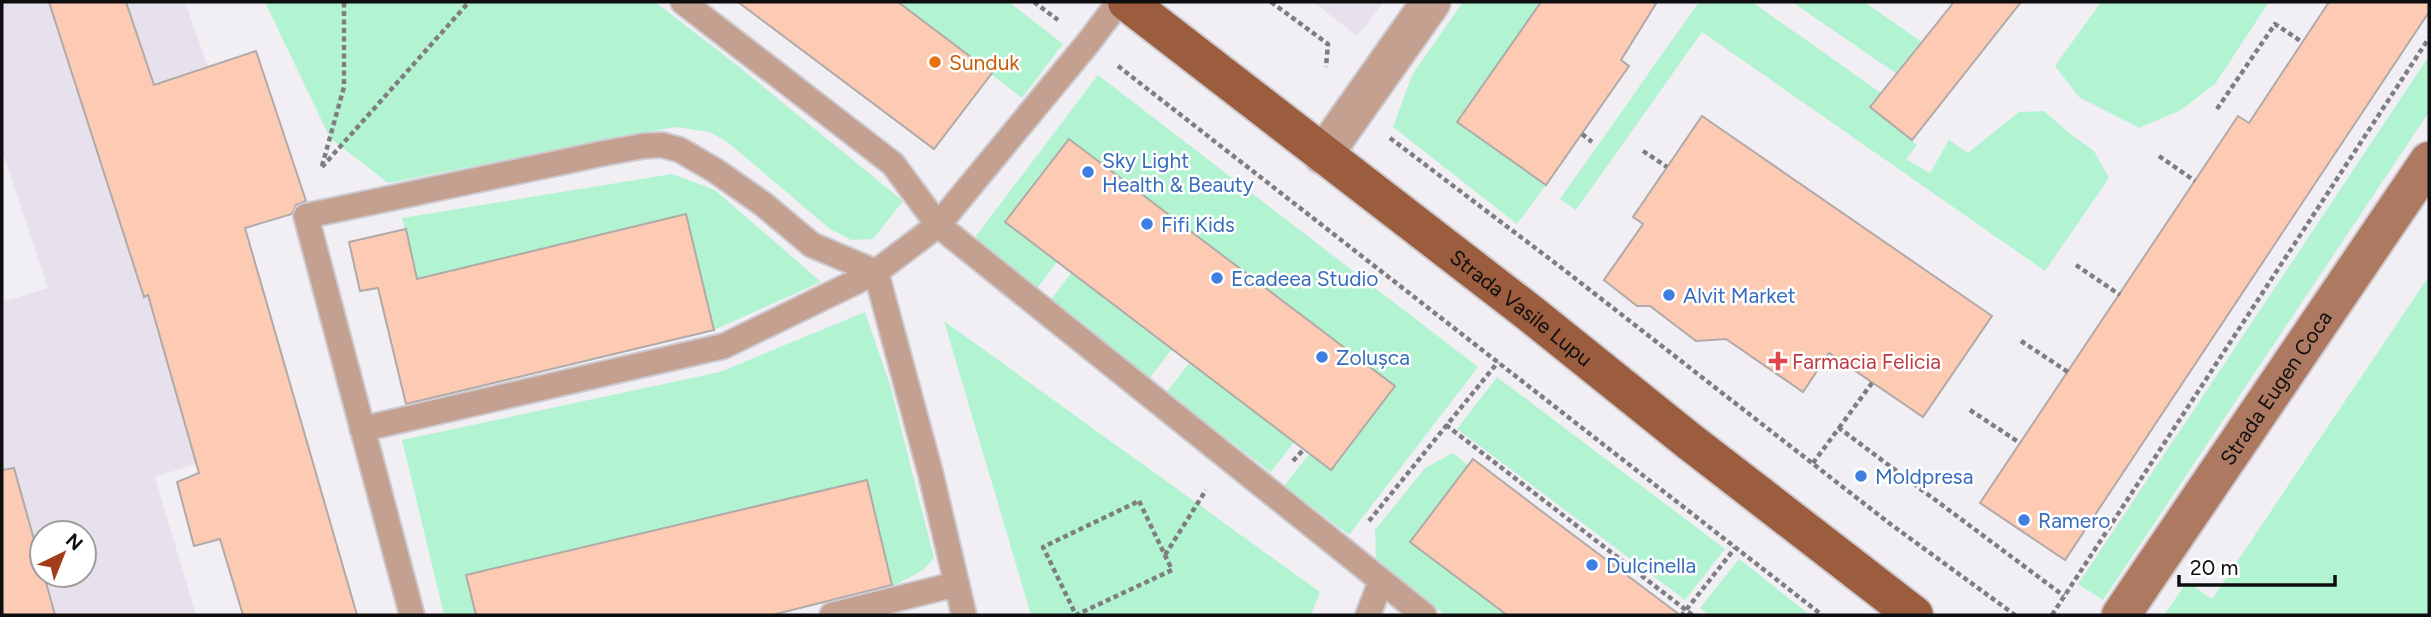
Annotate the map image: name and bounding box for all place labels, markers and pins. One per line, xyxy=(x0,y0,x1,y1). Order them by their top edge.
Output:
place label: Sunduk xyxy=(949,50,1020,75)
marker: Sunduk xyxy=(927,54,943,70)
place label: Sky Light Health & Beauty xyxy=(1102,148,1254,197)
marker: Sky Light Health & Beauty xyxy=(1080,164,1096,180)
place label: Fifi Kids xyxy=(1161,212,1235,237)
marker: Fifi Kids xyxy=(1139,216,1155,232)
place label: Ecadeea Studio xyxy=(1231,266,1379,291)
marker: Ecadeea Studio xyxy=(1209,270,1225,286)
place label: Alvit Market xyxy=(1683,283,1796,308)
marker: Alvit Market xyxy=(1661,287,1677,303)
place label: Zolușca xyxy=(1336,345,1410,370)
marker: Zolușca xyxy=(1314,349,1330,365)
place label: Farmacia Felicia xyxy=(1792,349,1941,374)
marker: Farmacia Felicia xyxy=(1770,353,1786,369)
place label: Moldpresa xyxy=(1875,464,1973,489)
marker: Moldpresa xyxy=(1853,468,1869,484)
place label: Ramero xyxy=(2038,508,2110,533)
marker: Ramero xyxy=(2016,512,2032,528)
place label: Dulcinella xyxy=(1606,553,1696,578)
marker: Dulcinella xyxy=(1584,557,1600,573)

